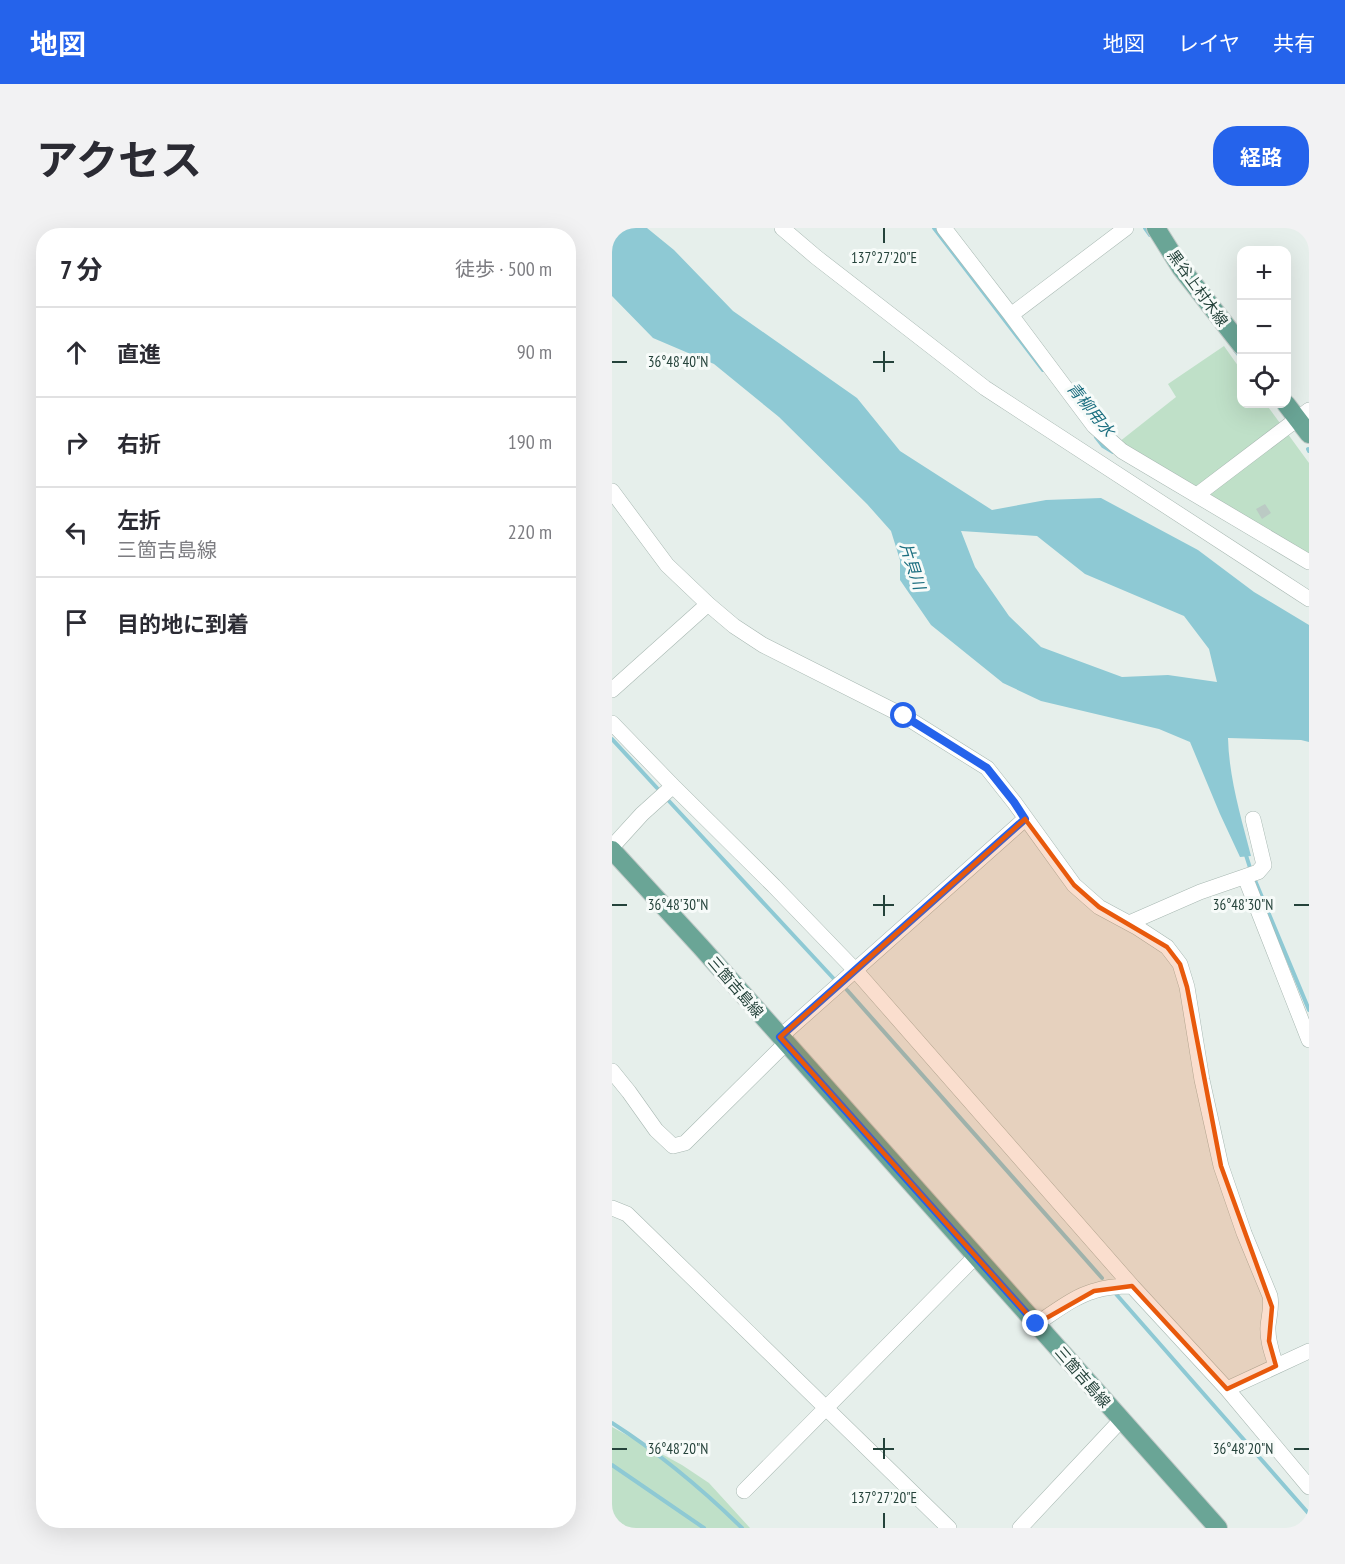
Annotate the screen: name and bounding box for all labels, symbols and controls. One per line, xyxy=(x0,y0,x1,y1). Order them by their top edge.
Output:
text: 地図 xyxy=(30,25,86,62)
text: 地図 xyxy=(1103,30,1145,57)
text: レイヤ xyxy=(1178,30,1240,57)
text: 共有 xyxy=(1273,30,1315,57)
button: 経路 xyxy=(1213,126,1309,186)
text: アクセス xyxy=(36,132,202,187)
street label: 黒谷上村木線 xyxy=(1164,246,1232,330)
map controls xyxy=(1237,246,1291,408)
button: + xyxy=(1237,246,1291,300)
text: 137°27'20"E xyxy=(851,248,917,267)
text: 7 分 xyxy=(60,253,103,286)
text: 徒歩 · 500 m xyxy=(455,256,552,282)
button: − xyxy=(1237,300,1291,354)
icon: ahead xyxy=(60,336,93,369)
text: 90 m xyxy=(517,339,552,365)
text: 直進 xyxy=(117,340,161,368)
text: 36°48'40"N xyxy=(648,352,708,371)
button: locate xyxy=(1237,354,1291,408)
water label: 青柳用水 xyxy=(1063,378,1120,442)
icon: right xyxy=(60,426,93,459)
text: 190 m xyxy=(508,429,552,455)
text: 右折 xyxy=(117,430,161,458)
text: 左折 xyxy=(117,506,161,534)
icon: left xyxy=(60,516,93,549)
text: 220 m xyxy=(508,519,552,545)
text: 三箇吉島線 xyxy=(117,537,217,563)
water label: 片貝川 xyxy=(896,540,931,594)
icon: arrive xyxy=(60,606,93,639)
text: 目的地に到着 xyxy=(117,610,249,638)
route start xyxy=(890,702,916,728)
text: 36°48'30"N xyxy=(648,895,708,914)
text: 36°48'30"N xyxy=(1213,895,1273,914)
street label: 三箇吉島線 xyxy=(704,952,768,1022)
route end xyxy=(1022,1310,1048,1336)
street label: 三箇吉島線 xyxy=(1051,1342,1115,1412)
text: 36°48'20"N xyxy=(648,1439,708,1458)
text: 36°48'20"N xyxy=(1213,1439,1273,1458)
text: 137°27'20"E xyxy=(851,1488,917,1507)

